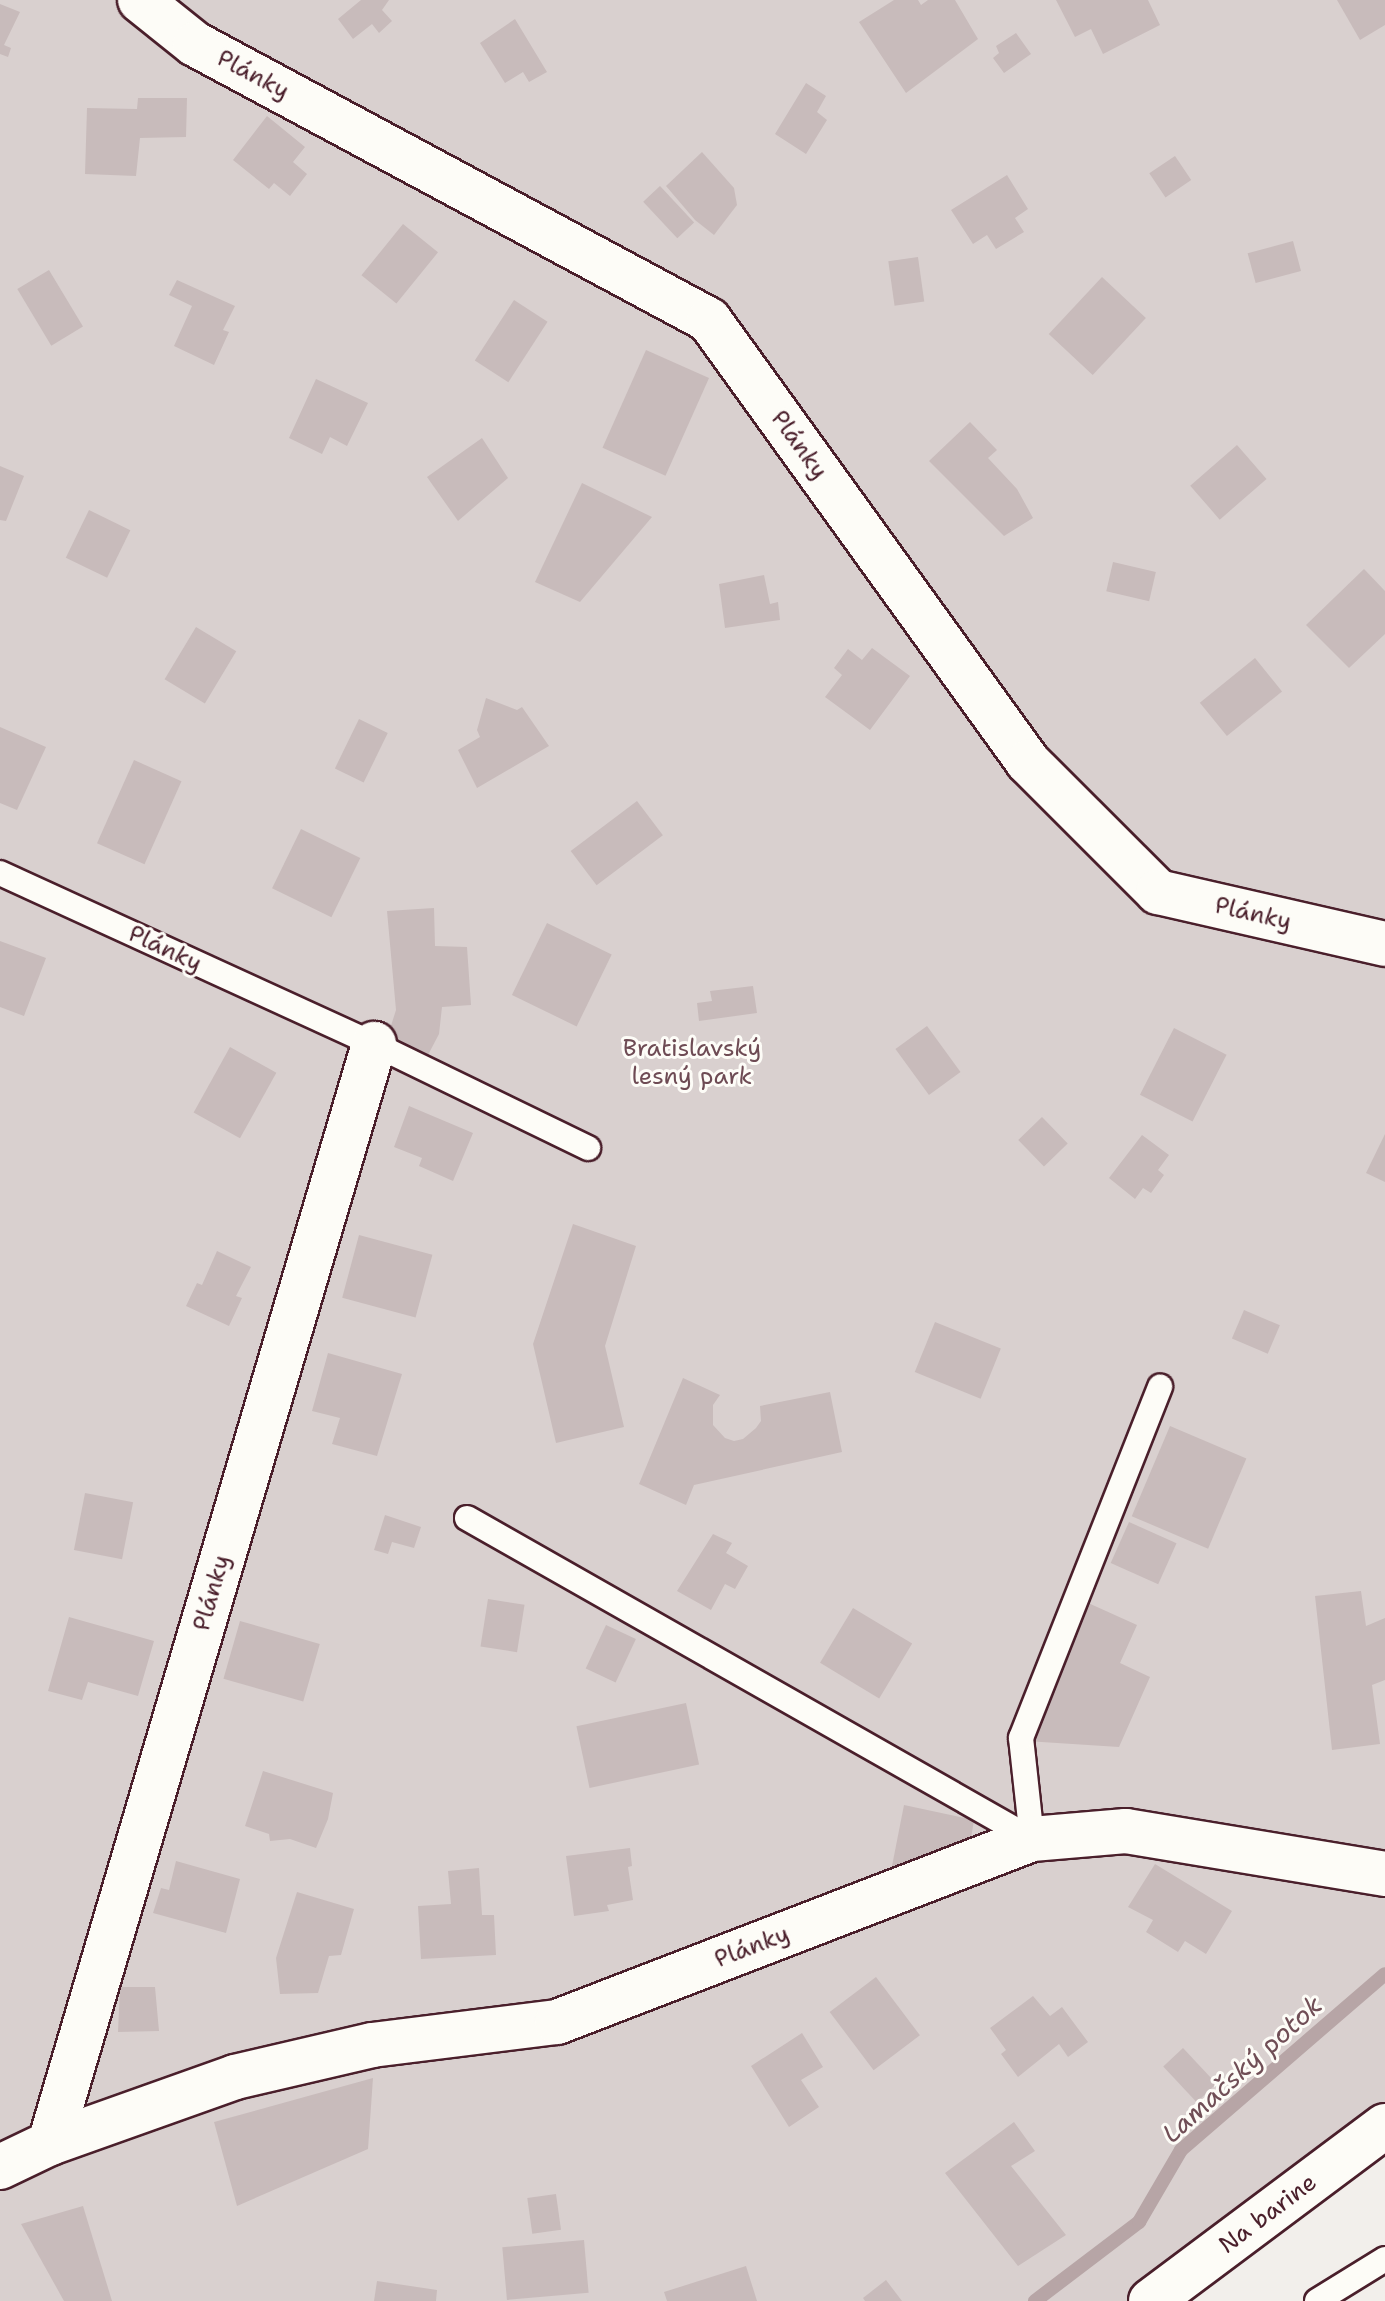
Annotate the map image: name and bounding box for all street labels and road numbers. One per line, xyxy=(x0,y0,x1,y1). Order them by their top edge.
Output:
street label: Plánky xyxy=(212,44,294,106)
street label: Plánky xyxy=(764,405,834,485)
street label: Plánky xyxy=(1212,891,1294,937)
street label: Plánky xyxy=(124,920,206,978)
street label: Plánky xyxy=(187,1552,237,1634)
street label: Plánky xyxy=(711,1920,793,1974)
street label: Na barine xyxy=(1213,2168,1323,2260)

